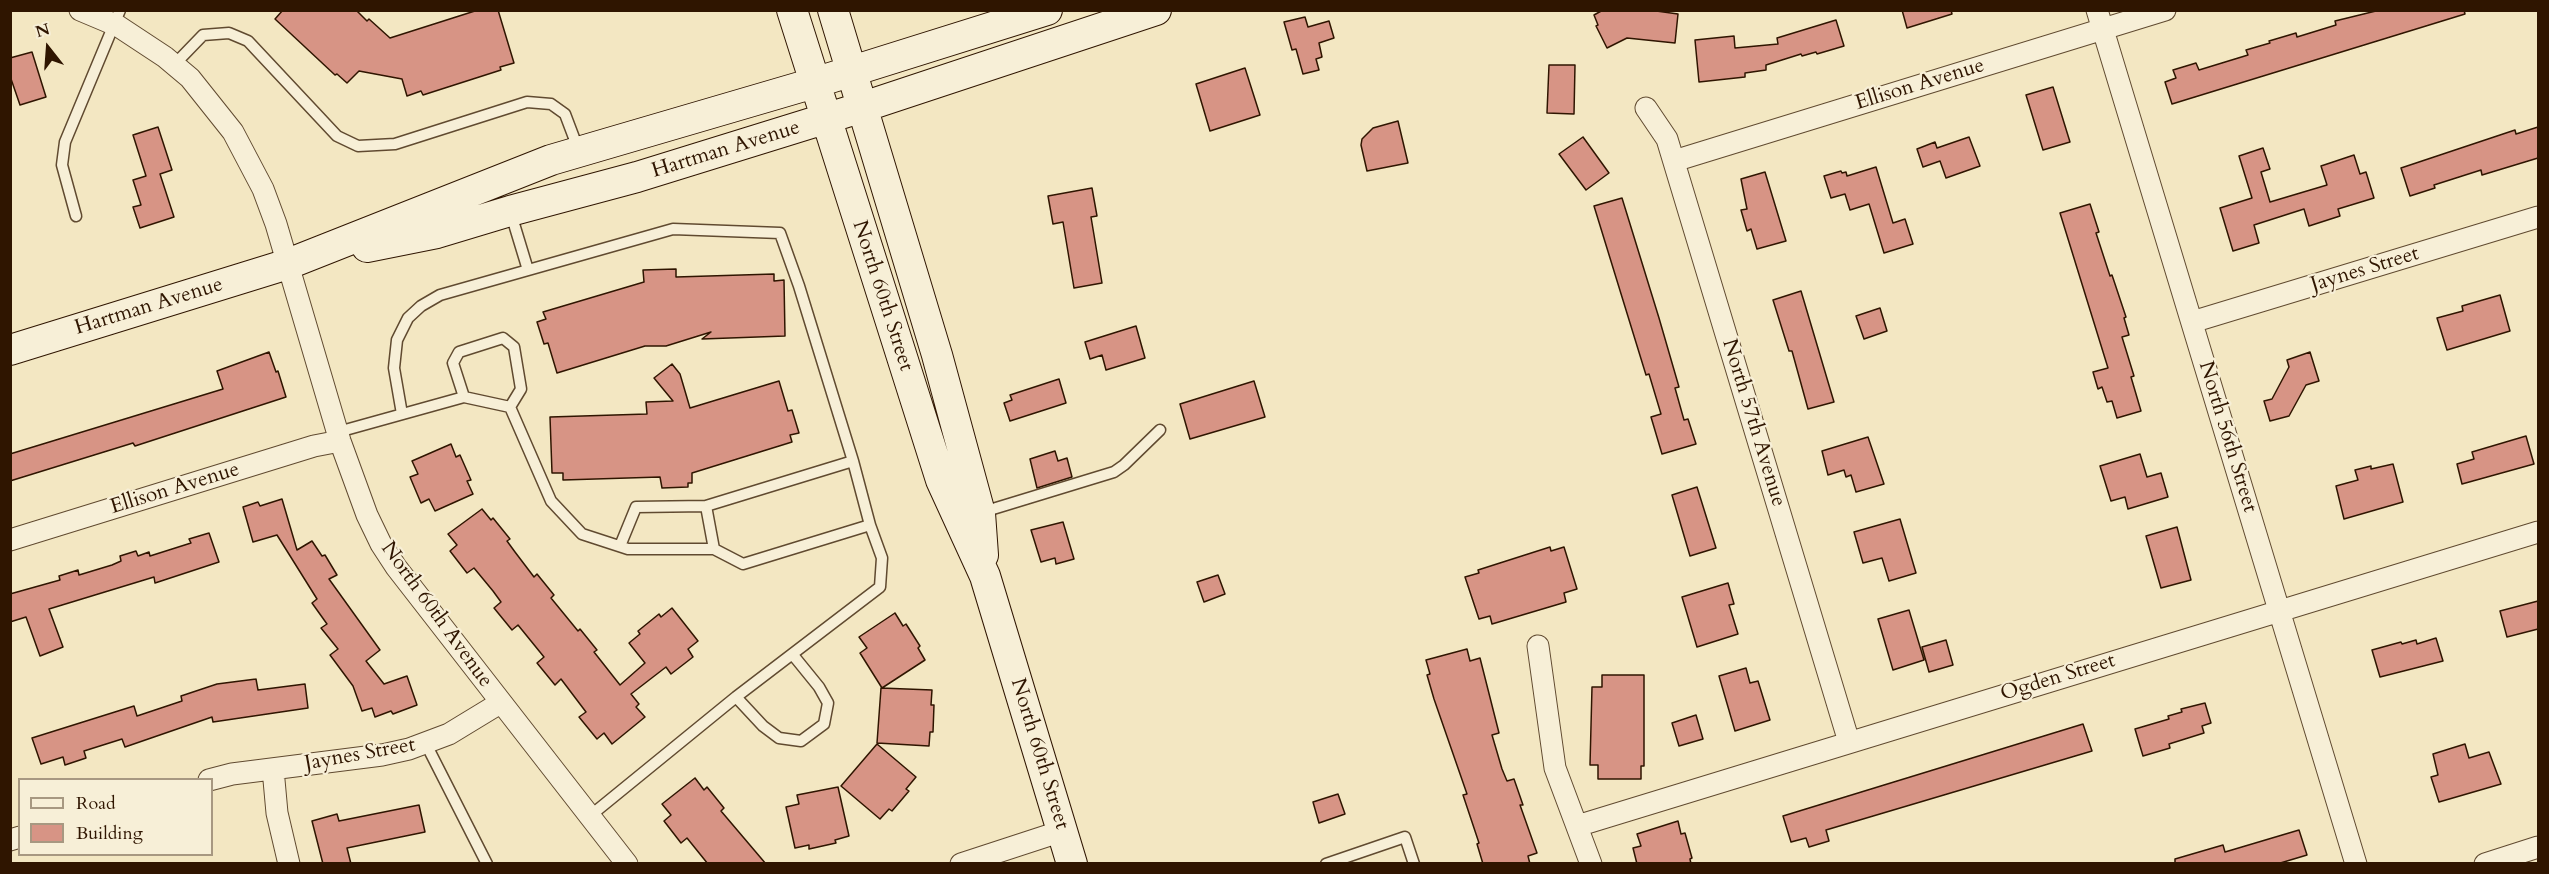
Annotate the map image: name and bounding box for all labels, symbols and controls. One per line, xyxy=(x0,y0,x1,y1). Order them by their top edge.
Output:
north arrow xyxy=(18,18,78,78)
text: N xyxy=(33,18,53,43)
street label: Ellison Avenue xyxy=(1852,53,1988,117)
street label: Hartman Avenue xyxy=(649,116,803,184)
street label: North 60th Street xyxy=(846,218,918,374)
street label: Jaynes Street xyxy=(2308,242,2422,298)
street label: Hartman Avenue xyxy=(72,273,226,341)
street label: North 57th Avenue xyxy=(1715,336,1791,510)
street label: North 56th Street xyxy=(2192,358,2262,516)
street label: Ellison Avenue xyxy=(107,457,243,521)
street label: North 60th Avenue xyxy=(375,537,497,693)
street label: Ogden Street xyxy=(1998,649,2118,707)
street label: North 60th Street xyxy=(1004,675,1074,833)
street label: Jaynes Street xyxy=(303,733,417,777)
legend xyxy=(18,778,213,856)
text: Road xyxy=(76,791,116,816)
text: Building xyxy=(76,821,143,846)

